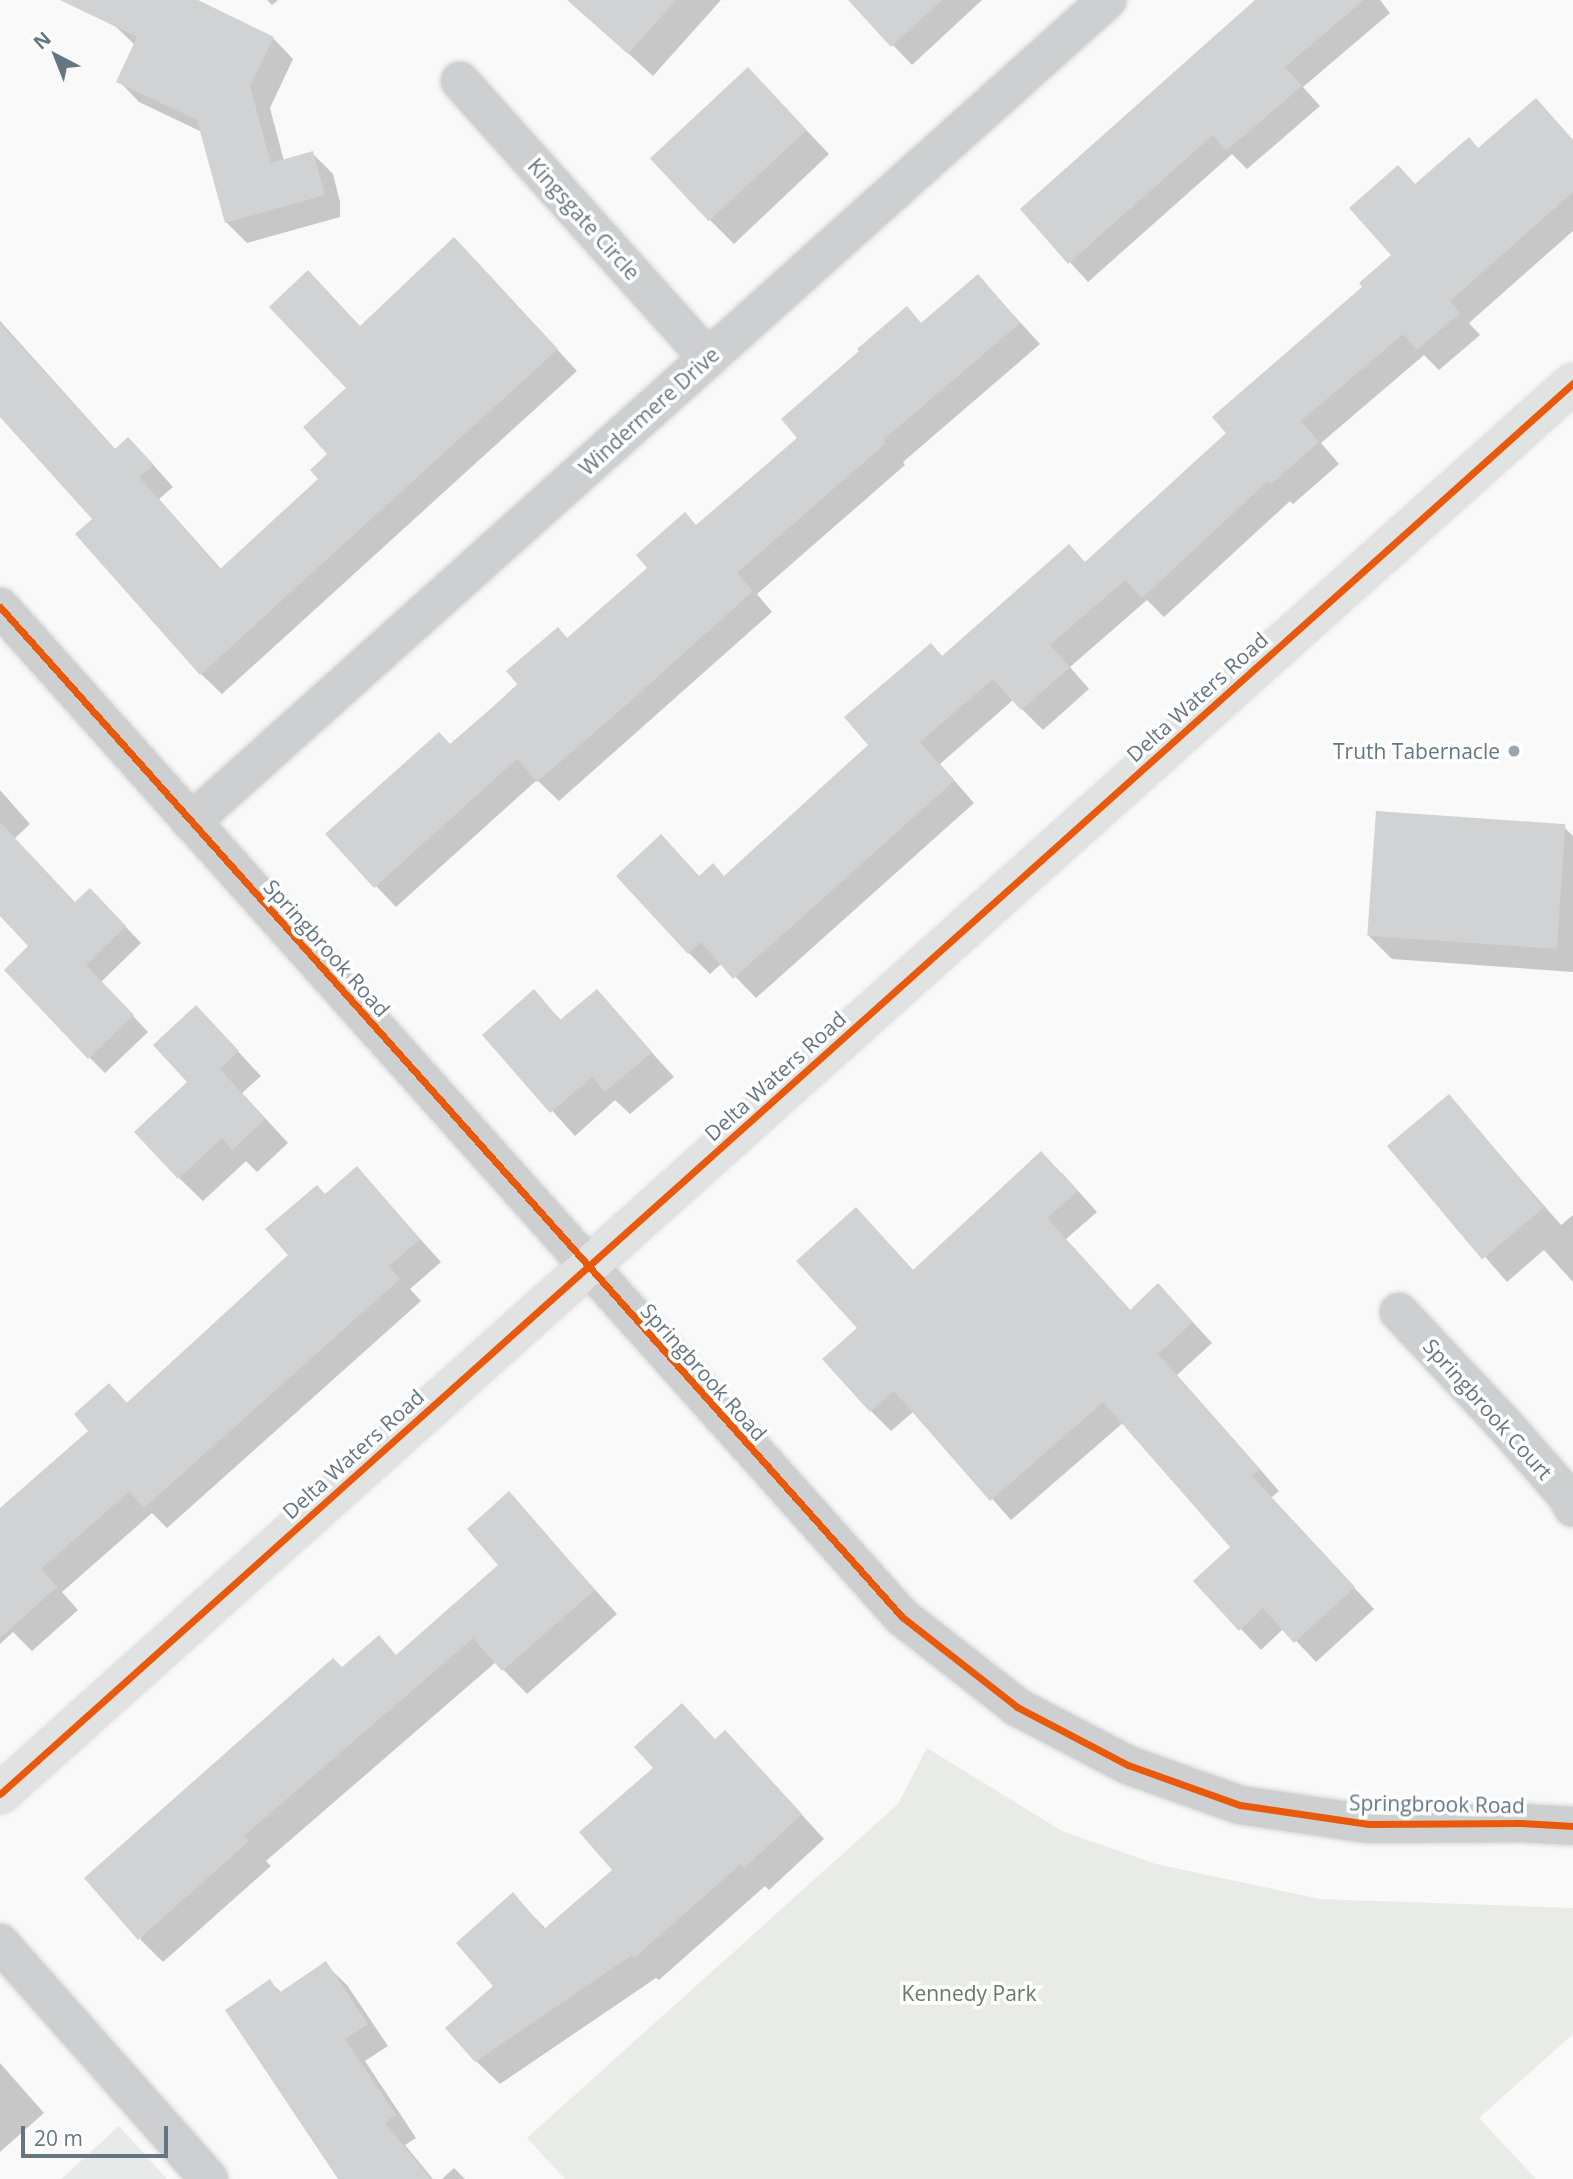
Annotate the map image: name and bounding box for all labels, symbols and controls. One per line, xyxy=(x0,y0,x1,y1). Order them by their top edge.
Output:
north arrow xyxy=(21,21,91,91)
text: N xyxy=(28,26,56,55)
street label: Kingsgate Circle xyxy=(523,153,645,285)
street label: Windermere Drive xyxy=(574,342,724,480)
street label: Delta Waters Road xyxy=(1121,627,1273,767)
place label: Truth Tabernacle xyxy=(1333,738,1500,764)
marker: Truth Tabernacle xyxy=(1506,743,1522,759)
street label: Springbrook Road xyxy=(259,874,395,1022)
street label: Delta Waters Road xyxy=(699,1006,851,1146)
street label: Springbrook Road xyxy=(636,1298,772,1446)
street label: Springbrook Court xyxy=(1418,1333,1558,1485)
street label: Delta Waters Road xyxy=(277,1384,429,1524)
street label: Springbrook Road xyxy=(1349,1790,1525,1818)
park label: Kennedy Park xyxy=(902,1980,1036,2006)
scale bar xyxy=(24,2112,172,2156)
text: 20 m xyxy=(34,2124,83,2152)

